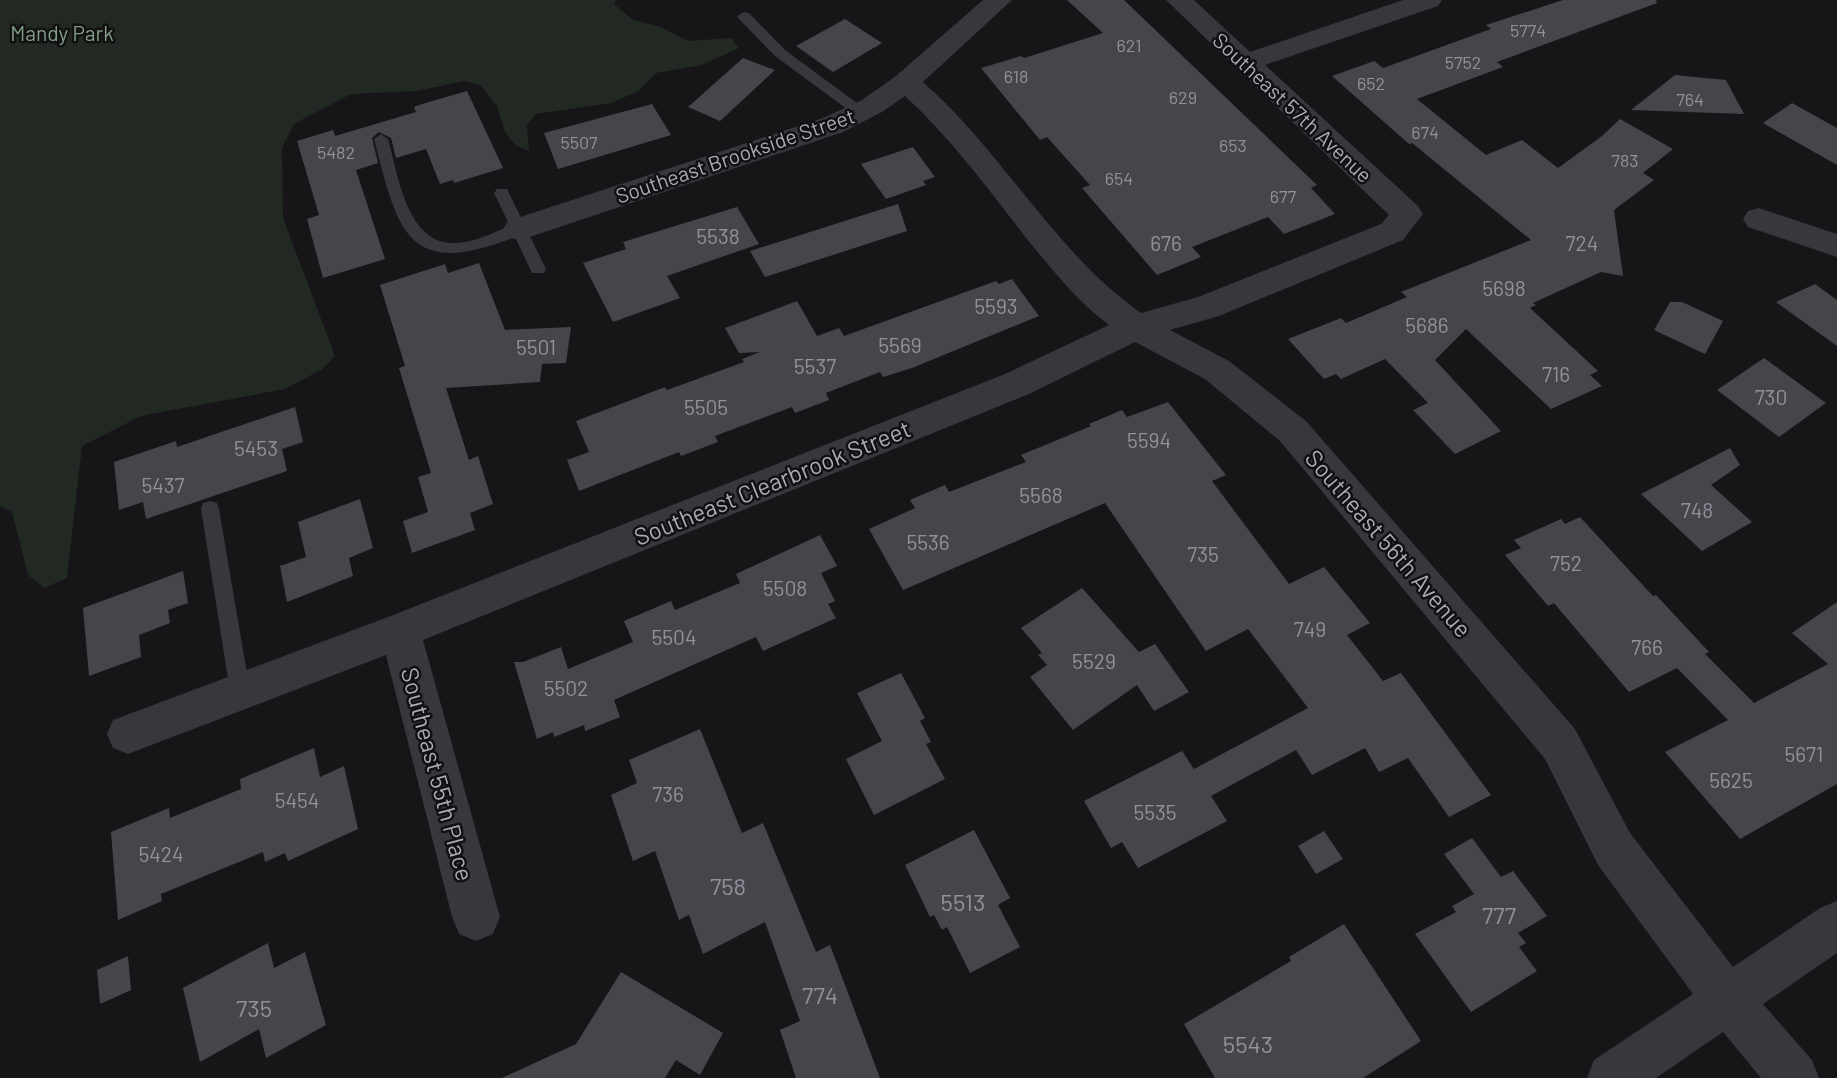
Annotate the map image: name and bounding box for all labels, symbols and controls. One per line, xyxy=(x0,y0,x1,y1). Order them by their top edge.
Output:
house number: 5774 xyxy=(1510,19,1546,41)
park label: Mandy Park xyxy=(10,20,114,45)
street label: Southeast 57th Avenue xyxy=(1208,27,1378,187)
house number: 621 xyxy=(1117,34,1141,56)
house number: 5752 xyxy=(1445,51,1481,73)
house number: 618 xyxy=(1004,65,1028,87)
house number: 652 xyxy=(1357,72,1385,94)
house number: 629 xyxy=(1169,86,1197,108)
house number: 764 xyxy=(1676,88,1704,110)
street label: Southeast Brookside Street xyxy=(612,102,858,208)
house number: 674 xyxy=(1411,121,1439,143)
house number: 5507 xyxy=(560,131,598,153)
house number: 653 xyxy=(1219,134,1247,156)
house number: 5482 xyxy=(317,141,355,163)
house number: 783 xyxy=(1611,149,1639,171)
house number: 654 xyxy=(1105,167,1133,189)
house number: 677 xyxy=(1270,185,1297,207)
house number: 5538 xyxy=(696,223,740,248)
house number: 676 xyxy=(1150,230,1182,255)
house number: 724 xyxy=(1566,230,1598,255)
house number: 5698 xyxy=(1482,275,1526,300)
house number: 5593 xyxy=(974,293,1018,318)
house number: 5686 xyxy=(1405,312,1449,337)
house number: 5569 xyxy=(878,332,922,357)
house number: 5501 xyxy=(516,334,556,359)
house number: 5537 xyxy=(794,353,836,378)
house number: 716 xyxy=(1542,361,1570,386)
house number: 730 xyxy=(1755,384,1787,409)
house number: 5505 xyxy=(684,394,728,419)
street label: Southeast Clearbrook Street xyxy=(630,413,914,551)
house number: 5594 xyxy=(1127,427,1171,452)
house number: 5453 xyxy=(234,435,278,460)
street label: Southeast 56th Avenue xyxy=(1300,443,1478,643)
house number: 5437 xyxy=(141,472,185,497)
house number: 5568 xyxy=(1019,482,1063,507)
house number: 748 xyxy=(1681,497,1713,522)
house number: 5536 xyxy=(906,529,950,554)
house number: 735 xyxy=(1187,541,1219,566)
house number: 752 xyxy=(1550,550,1582,575)
house number: 5508 xyxy=(763,575,807,600)
house number: 749 xyxy=(1294,616,1326,641)
house number: 5504 xyxy=(651,624,697,649)
house number: 766 xyxy=(1631,634,1663,659)
house number: 5529 xyxy=(1072,648,1116,673)
street label: Southeast 55th Place xyxy=(396,664,480,884)
house number: 5502 xyxy=(544,675,588,700)
house number: 5671 xyxy=(1785,741,1823,766)
house number: 5625 xyxy=(1709,767,1753,792)
house number: 736 xyxy=(652,781,684,806)
house number: 5454 xyxy=(275,787,319,812)
house number: 5535 xyxy=(1133,799,1177,824)
house number: 5424 xyxy=(138,841,184,866)
house number: 758 xyxy=(710,871,746,900)
house number: 5513 xyxy=(941,887,985,916)
house number: 777 xyxy=(1482,900,1516,929)
house number: 774 xyxy=(802,980,838,1009)
house number: 735 xyxy=(236,993,272,1022)
house number: 5543 xyxy=(1223,1029,1273,1058)

